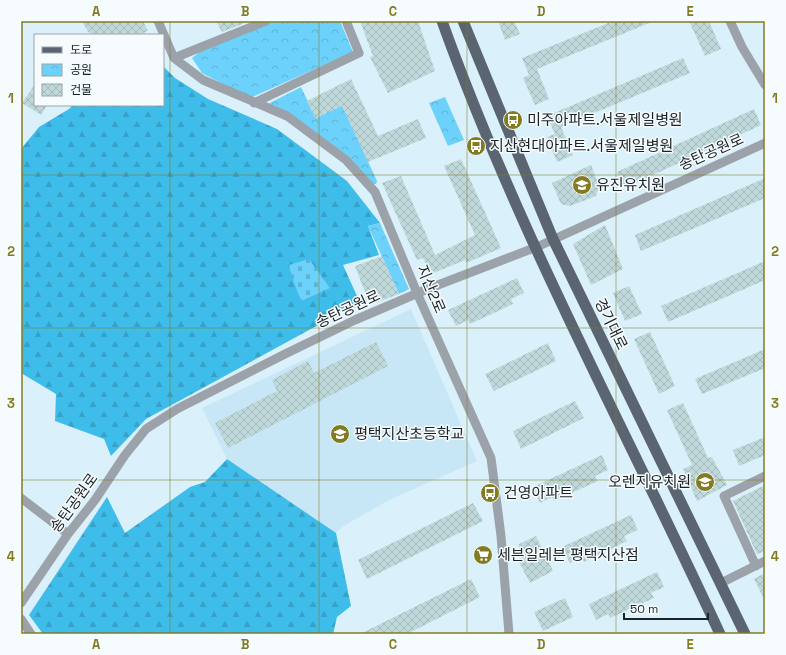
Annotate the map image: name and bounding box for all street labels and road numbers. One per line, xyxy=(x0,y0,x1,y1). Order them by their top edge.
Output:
street label: 송탄공원로 xyxy=(675,129,746,174)
street label: 지산2로 xyxy=(413,262,450,316)
street label: 송탄공원로 xyxy=(312,285,383,332)
street label: 경기대로 xyxy=(591,295,632,353)
street label: 송탄공원로 xyxy=(46,469,102,536)

